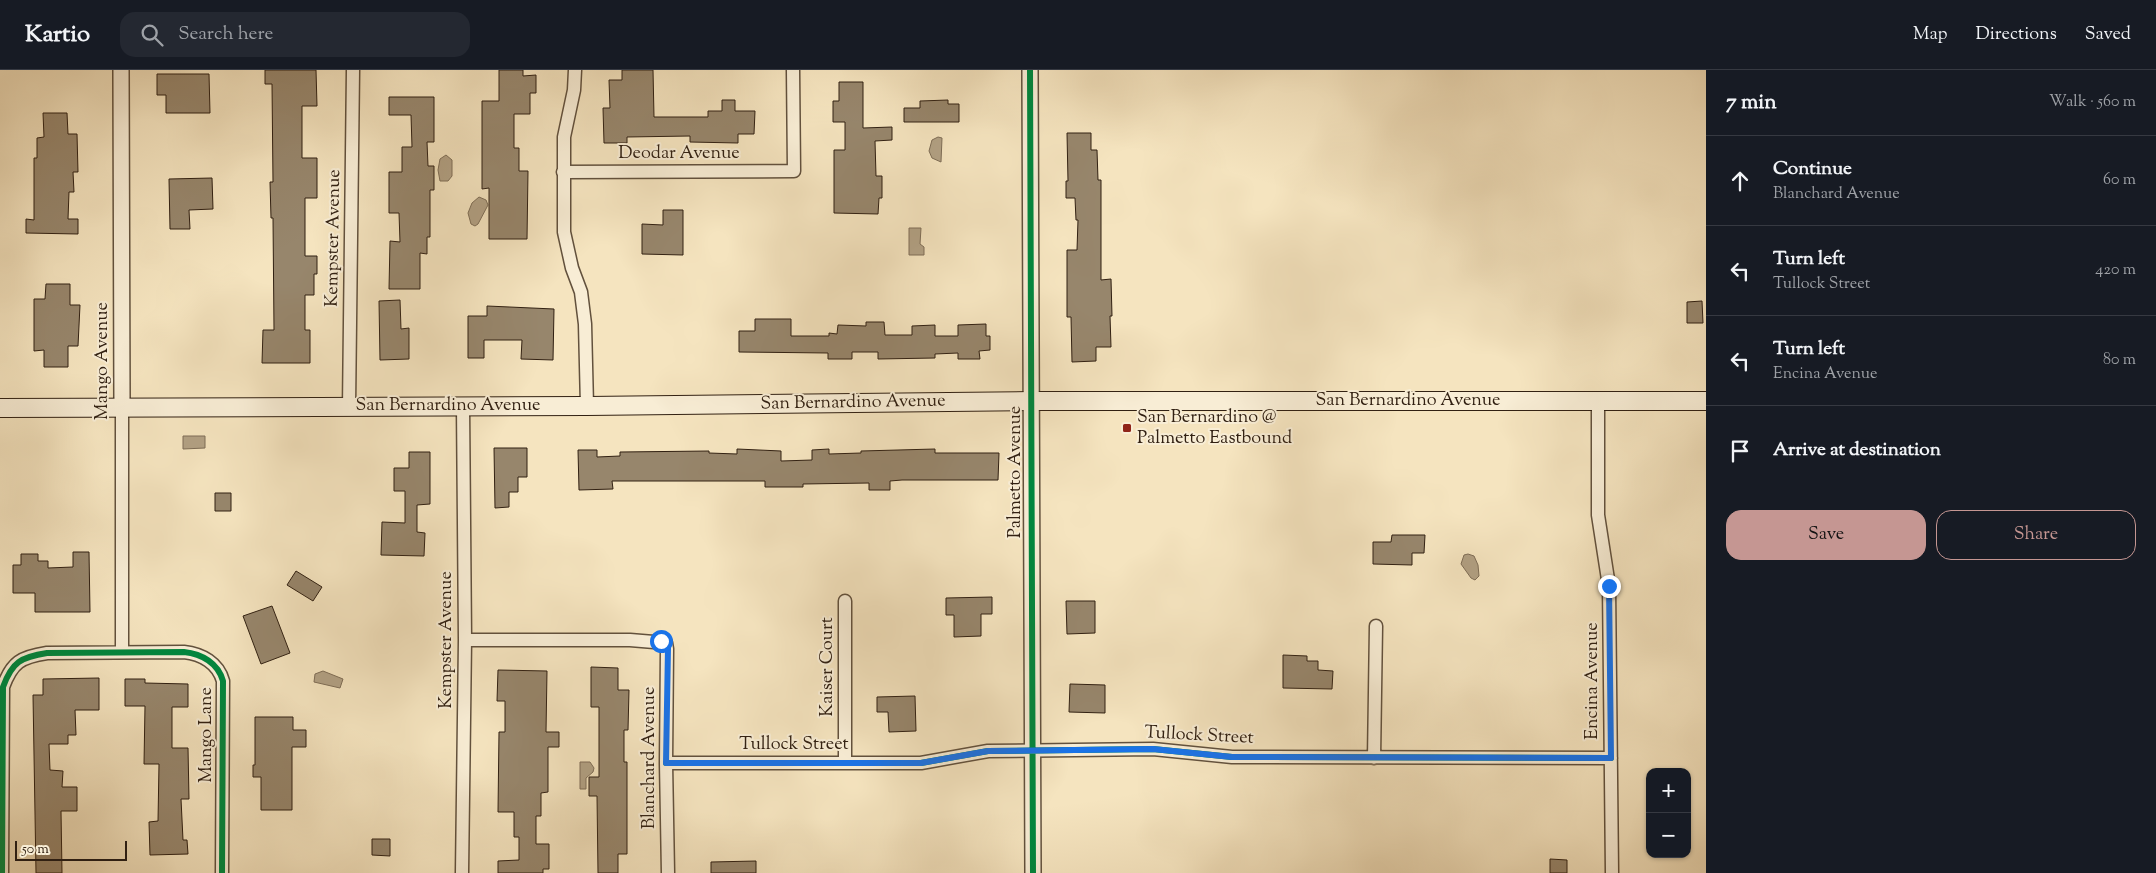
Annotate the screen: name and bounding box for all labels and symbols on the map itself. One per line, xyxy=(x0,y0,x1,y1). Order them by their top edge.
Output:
street label: Deodar Avenue xyxy=(618,141,740,167)
street label: Kempster Avenue xyxy=(320,169,348,307)
street label: Mango Avenue xyxy=(90,302,116,420)
street label: San Bernardino Avenue xyxy=(760,388,946,418)
street label: San Bernardino Avenue xyxy=(1316,388,1500,414)
street label: San Bernardino Avenue xyxy=(356,393,540,419)
place label: San Bernardino @ Palmetto Eastbound xyxy=(1137,405,1292,452)
street label: Palmetto Avenue xyxy=(1003,406,1029,538)
marker: San Bernardino @ Palmetto Eastbound xyxy=(1121,422,1133,434)
street label: Kempster Avenue xyxy=(434,571,460,709)
route end xyxy=(1598,575,1621,598)
street label: Kaiser Court xyxy=(815,617,841,717)
street label: Encina Avenue xyxy=(1580,622,1606,740)
route start xyxy=(650,630,673,653)
street label: Mango Lane xyxy=(194,687,220,783)
street label: Blanchard Avenue xyxy=(637,687,663,829)
street label: Tullock Street xyxy=(1144,720,1254,752)
street label: Tullock Street xyxy=(739,732,849,758)
scale bar xyxy=(15,838,128,861)

